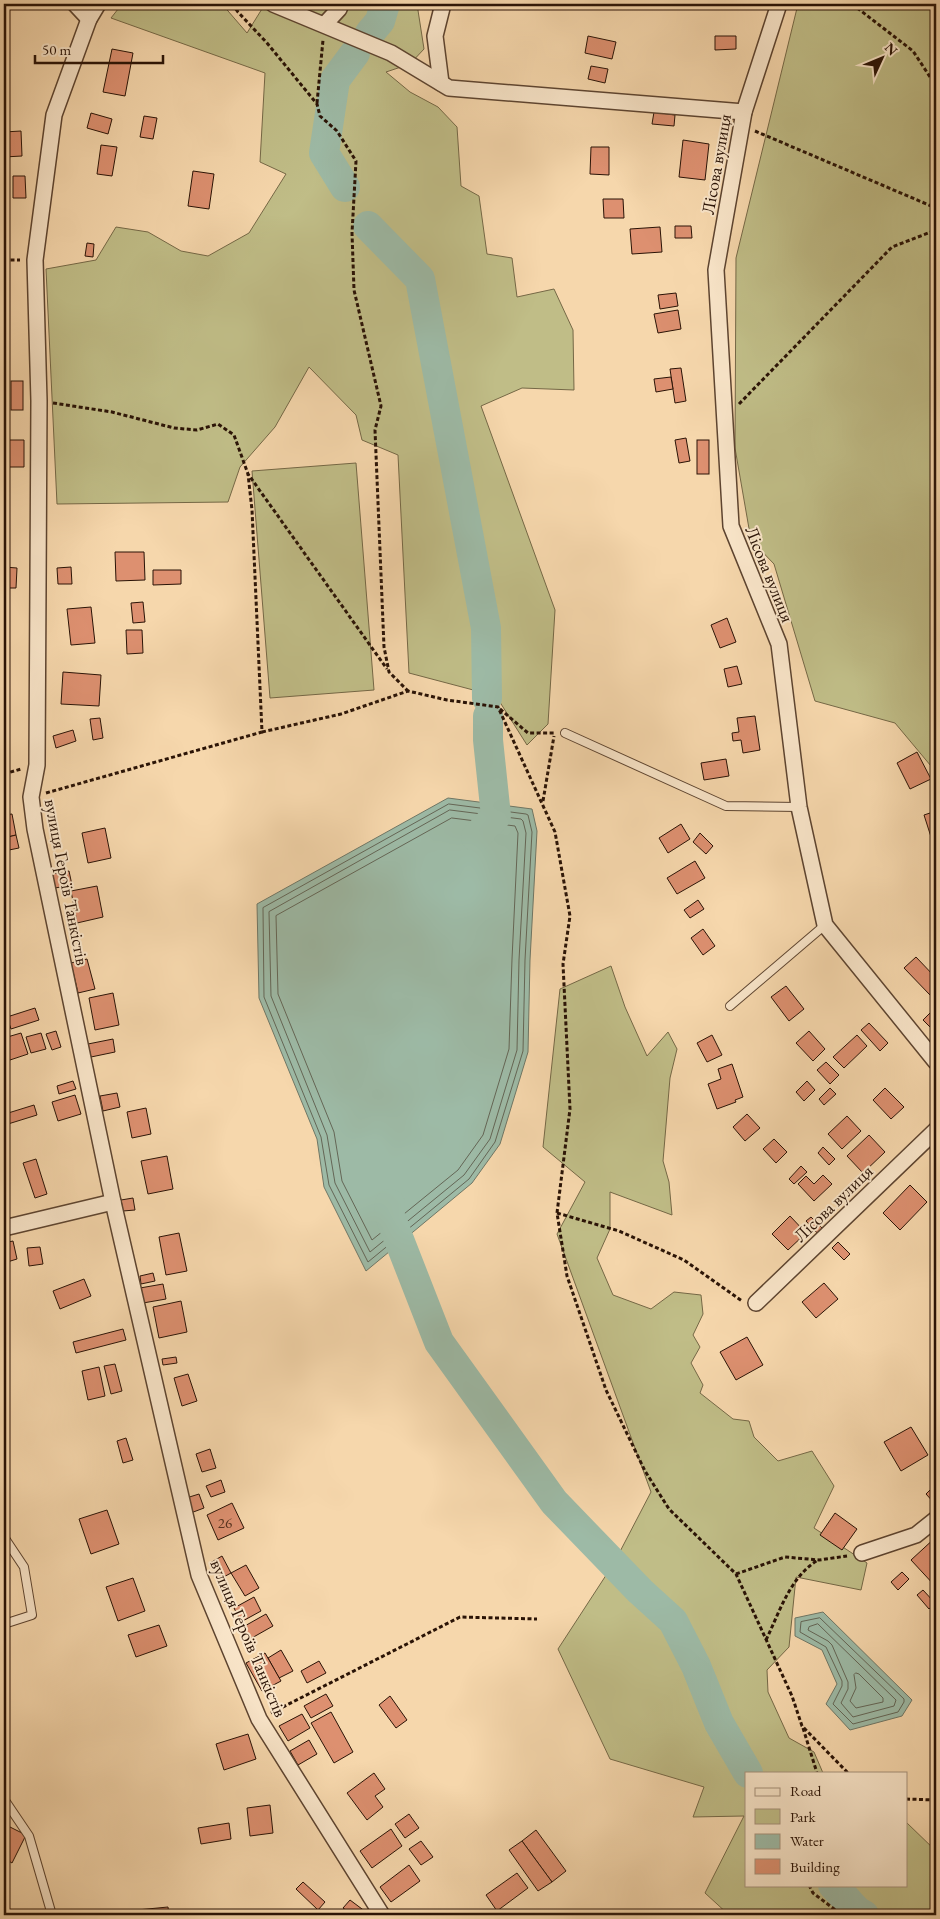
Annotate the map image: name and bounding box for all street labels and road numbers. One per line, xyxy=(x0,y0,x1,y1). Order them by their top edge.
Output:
street label: Лісова вулиця xyxy=(696,112,736,216)
street label: Лісова вулиця xyxy=(740,523,800,625)
street label: вулиця Героїв Танкістів xyxy=(40,797,94,967)
street label: Лісова вулиця xyxy=(788,1159,878,1247)
street label: вулиця Героїв Танкістів xyxy=(205,1556,293,1721)

